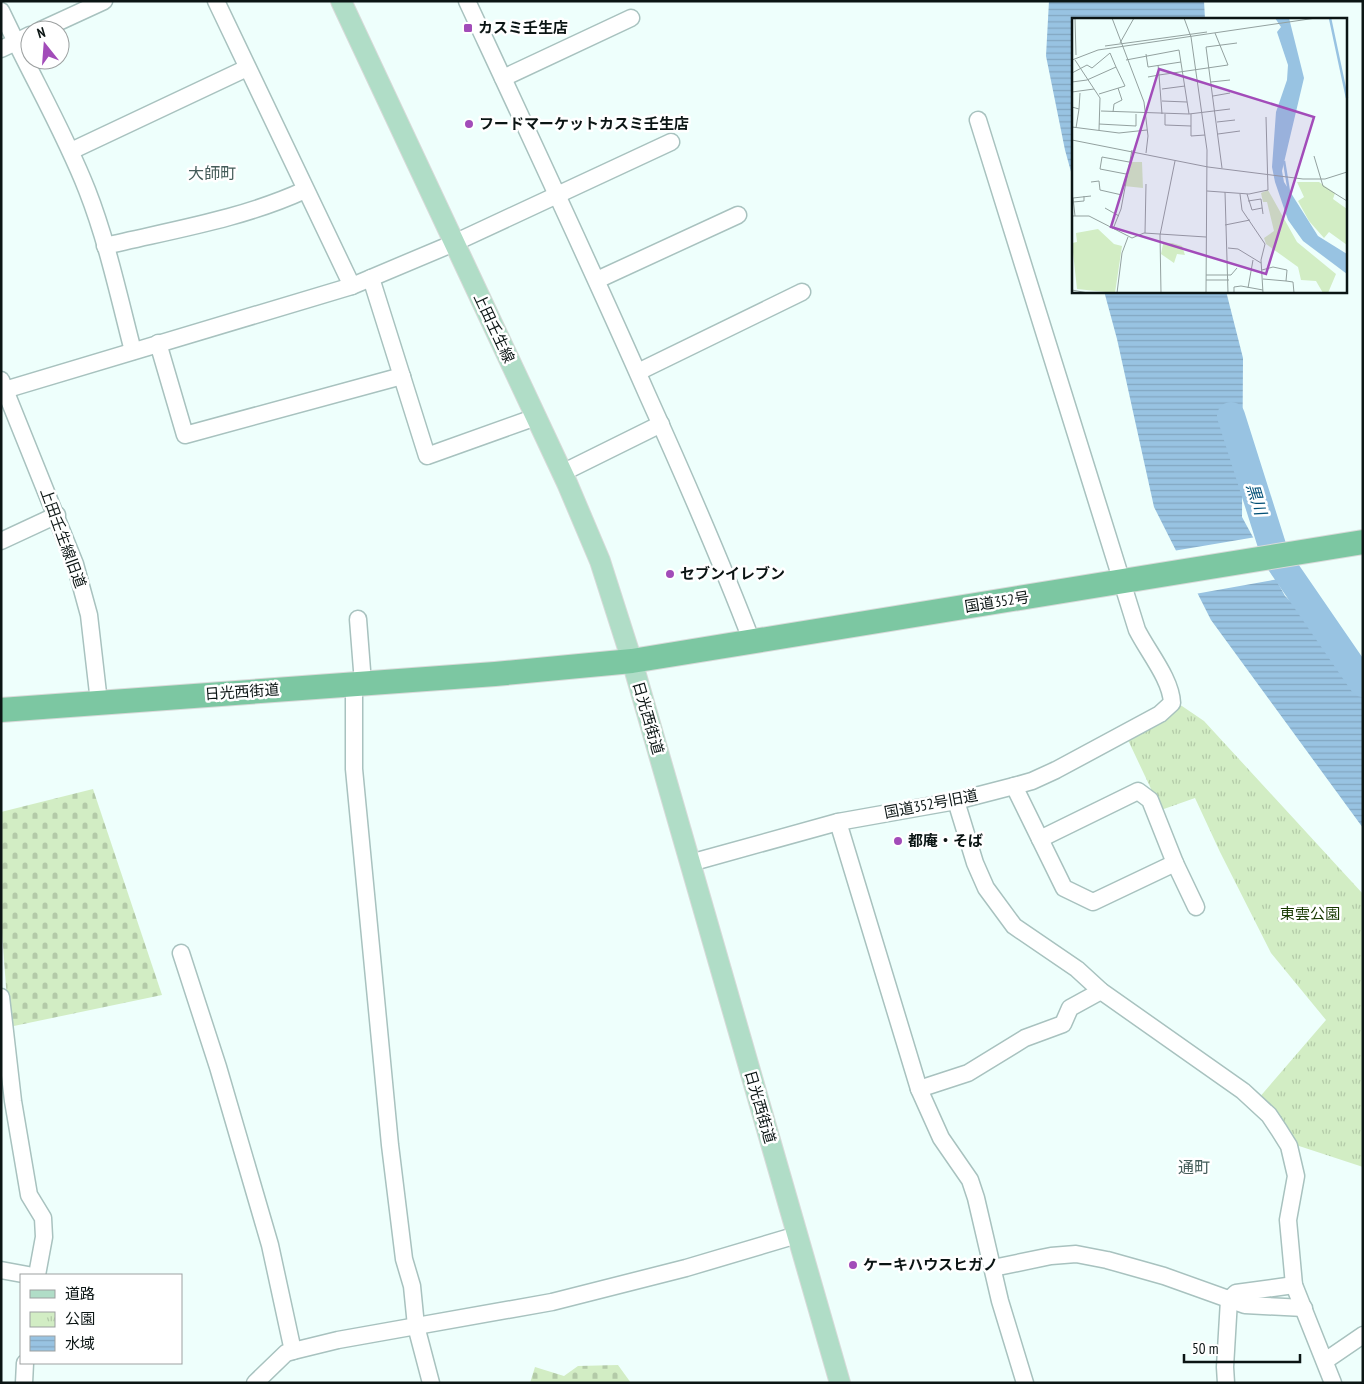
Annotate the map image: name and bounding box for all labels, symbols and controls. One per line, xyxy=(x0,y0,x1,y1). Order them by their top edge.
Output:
place label: カスミ壬生店 xyxy=(478,18,568,37)
inset map xyxy=(1072,18,1346,292)
north arrow xyxy=(20,20,70,70)
marker: カスミ壬生店 xyxy=(462,22,474,34)
text: N xyxy=(35,23,47,42)
place label: フードマーケットカスミ壬生店 xyxy=(479,114,689,133)
marker: フードマーケットカスミ壬生店 xyxy=(463,118,475,130)
district label: 大師町 xyxy=(188,163,236,183)
street label: 上田壬生線 xyxy=(470,290,519,366)
water label: 黒川 xyxy=(1243,481,1272,519)
street label: 上田壬生線旧道 xyxy=(37,485,90,590)
place label: セブンイレブン xyxy=(680,564,785,583)
marker: セブンイレブン xyxy=(664,568,676,580)
street label: 国道352号 xyxy=(963,587,1031,616)
street label: 日光西街道 xyxy=(204,679,280,704)
street label: 日光西街道 xyxy=(629,679,668,757)
street label: 国道352号旧道 xyxy=(882,785,979,822)
place label: 都庵・そば xyxy=(908,831,983,850)
marker: 都庵・そば xyxy=(892,835,904,847)
park label: 東雲公園 xyxy=(1280,904,1340,923)
street label: 日光西街道 xyxy=(741,1068,780,1146)
district label: 通町 xyxy=(1178,1157,1210,1177)
place label: ケーキハウスヒガノ xyxy=(863,1255,998,1274)
marker: ケーキハウスヒガノ xyxy=(847,1259,859,1271)
legend xyxy=(20,1274,182,1364)
text: 道路 xyxy=(65,1284,95,1303)
text: 公園 xyxy=(65,1309,95,1328)
scale bar xyxy=(1184,1332,1300,1364)
text: 水域 xyxy=(65,1334,95,1353)
text: 50 m xyxy=(1192,1339,1218,1358)

